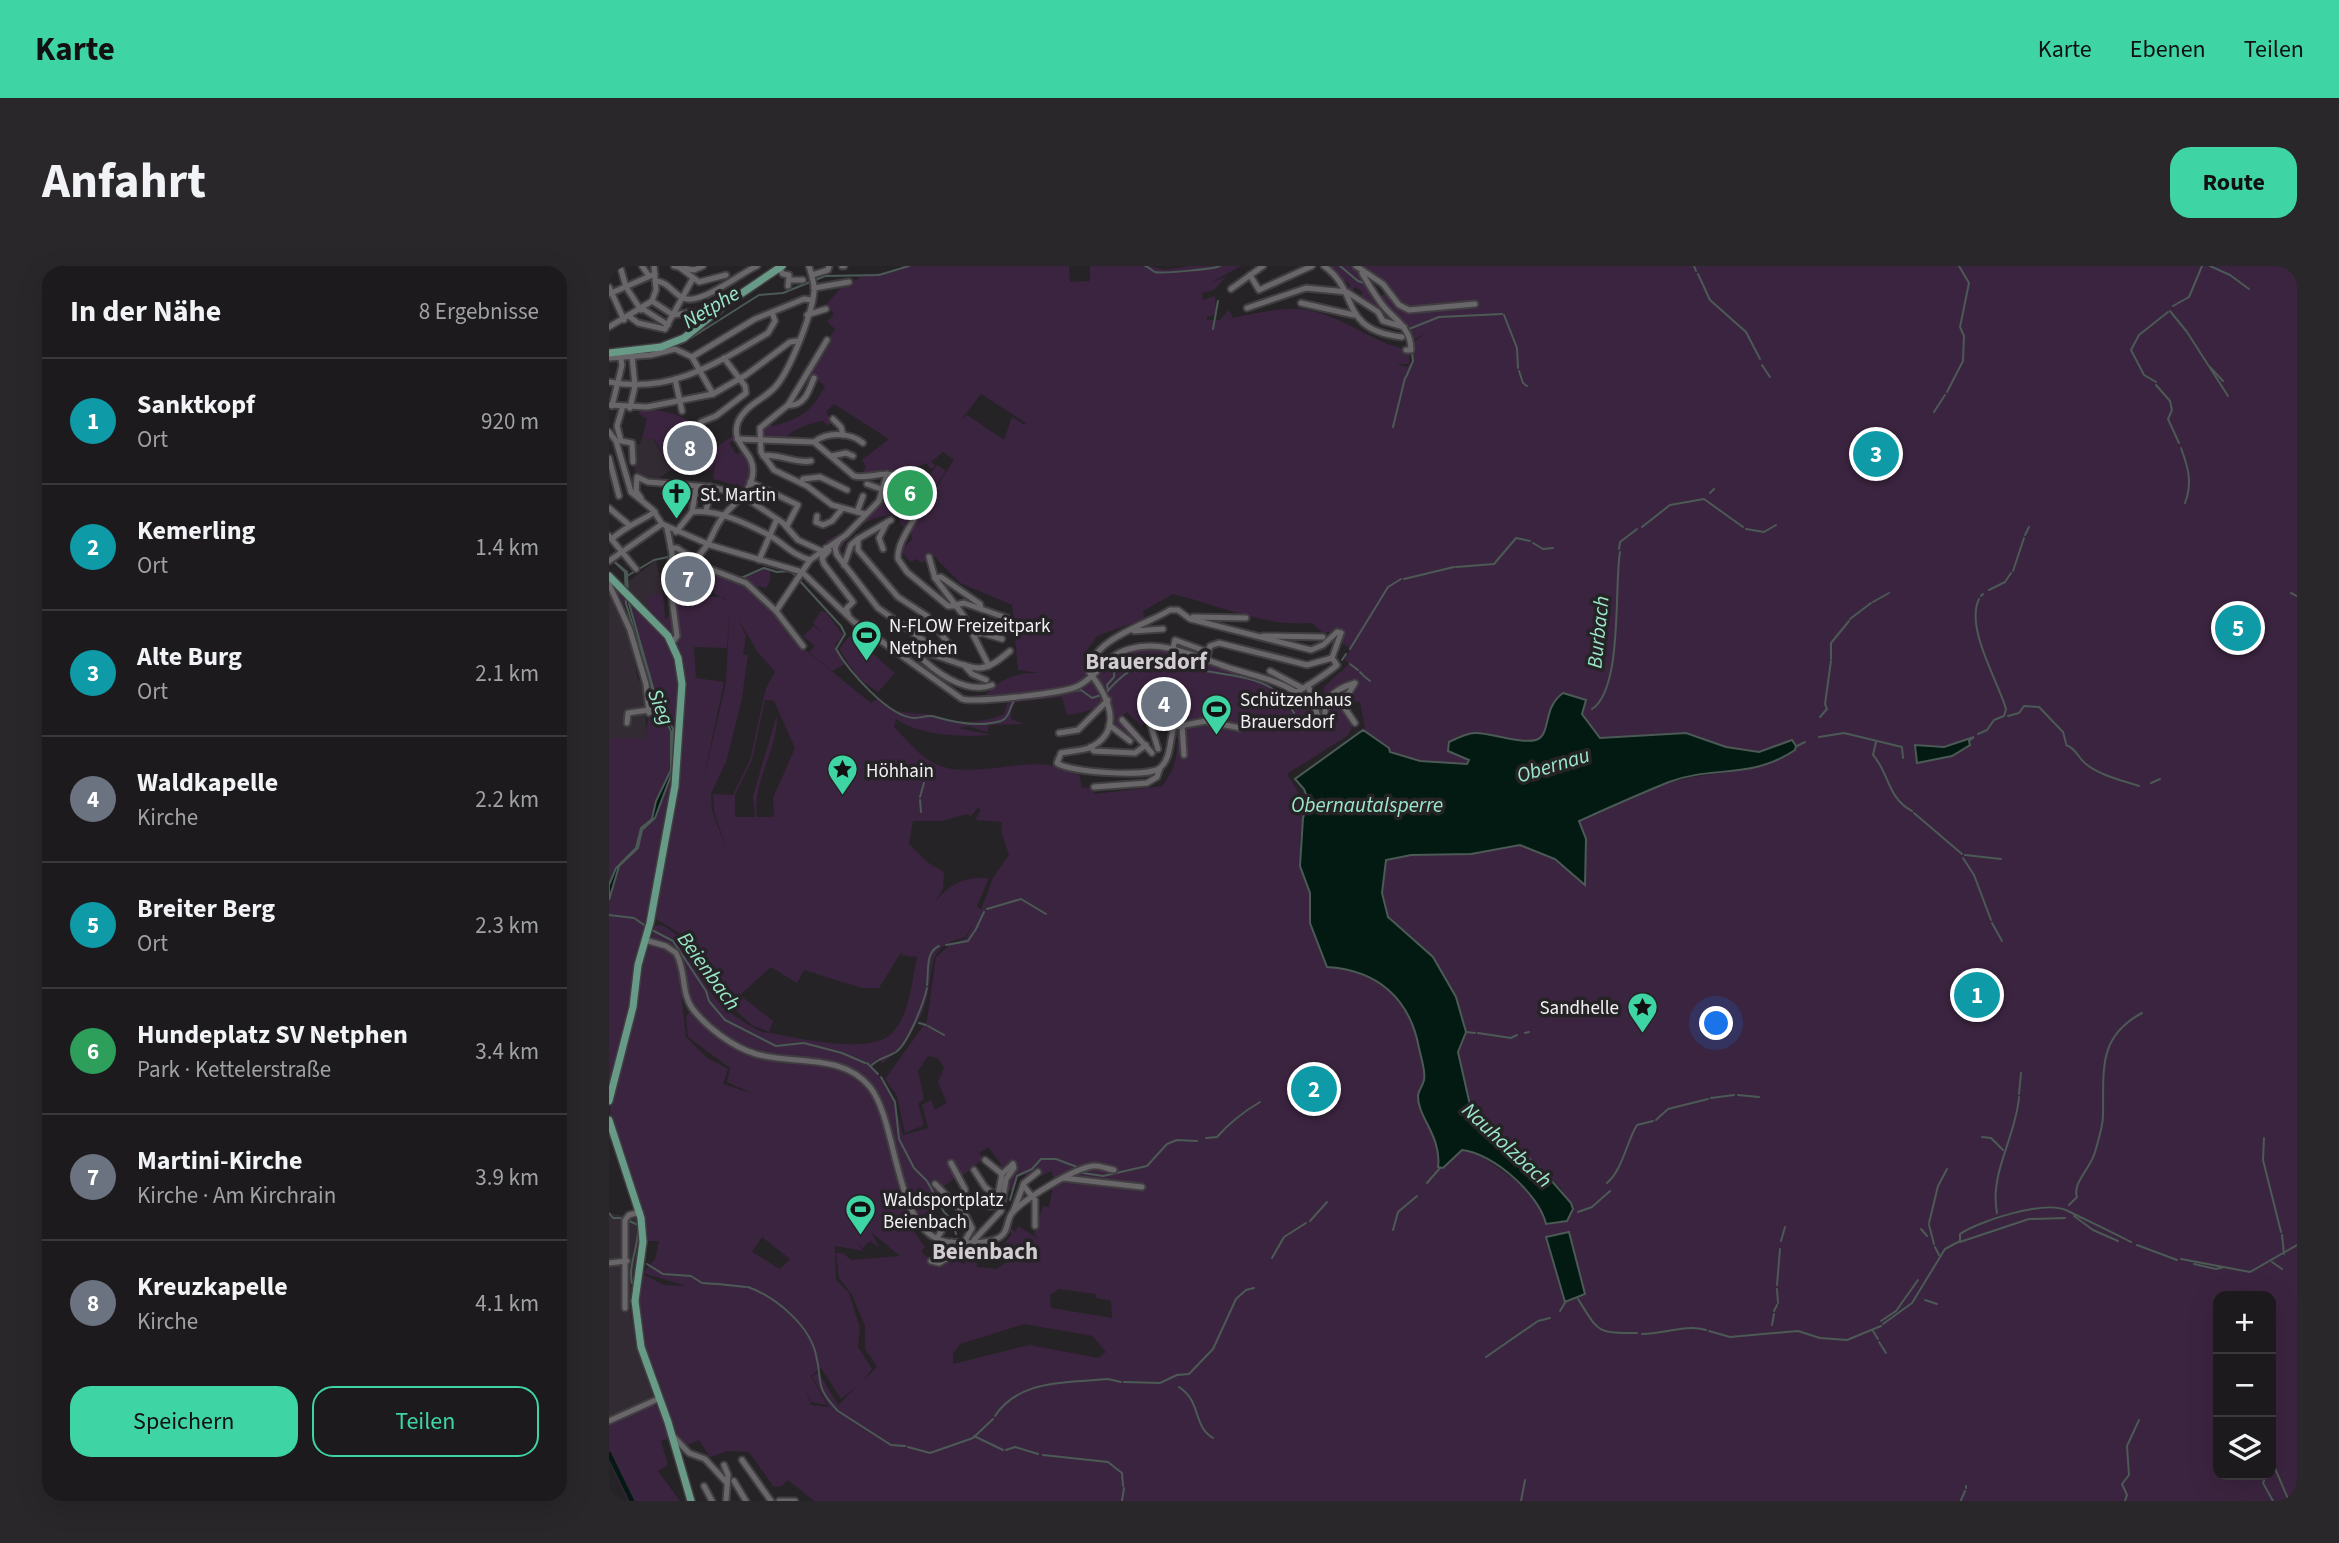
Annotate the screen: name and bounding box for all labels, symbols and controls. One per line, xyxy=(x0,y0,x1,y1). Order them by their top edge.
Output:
text: Karte xyxy=(35,26,115,73)
text: Karte xyxy=(2038,32,2092,67)
text: Ebenen xyxy=(2130,32,2206,67)
text: Teilen xyxy=(2244,32,2304,67)
text: Anfahrt xyxy=(42,147,206,217)
button: Route xyxy=(2170,147,2297,218)
water label: Netphe xyxy=(677,278,745,336)
text: In der Nähe xyxy=(70,290,221,333)
text: 8 Ergebnisse xyxy=(419,295,539,328)
text: Sanktkopf xyxy=(137,386,255,423)
text: 1 xyxy=(87,405,99,438)
text: 920 m xyxy=(481,405,539,438)
pin: 8 xyxy=(667,422,713,474)
text: Ort xyxy=(137,423,168,456)
pin: 3 xyxy=(1853,428,1899,480)
pin: 6 xyxy=(887,467,933,519)
church icon: St. Martin xyxy=(660,477,694,521)
place label: St. Martin xyxy=(700,482,776,509)
text: Kemerling xyxy=(137,512,255,549)
text: 2 xyxy=(87,531,99,564)
text: 1.4 km xyxy=(475,531,539,564)
text: Ort xyxy=(137,549,168,582)
pin: 7 xyxy=(665,553,711,605)
water label: Burbach xyxy=(1579,594,1617,670)
pin: 5 xyxy=(2215,602,2261,654)
place label: N-FLOW Freizeitpark Netphen xyxy=(889,613,1051,662)
sports icon: N-FLOW Freizeitpark Netphen xyxy=(849,619,883,663)
text: Alte Burg xyxy=(137,638,242,675)
district label: Brauersdorf xyxy=(1085,645,1208,678)
text: 3 xyxy=(87,657,99,690)
text: 2.1 km xyxy=(475,657,539,690)
text: Ort xyxy=(137,675,168,708)
pin: 4 xyxy=(1141,678,1187,730)
water label: Sieg xyxy=(640,684,682,730)
place label: Schützenhaus Brauersdorf xyxy=(1240,687,1352,736)
sports icon: Schützenhaus Brauersdorf xyxy=(1200,693,1234,737)
water label: Obernau xyxy=(1513,740,1593,790)
place icon: Höhhain xyxy=(826,753,860,797)
place label: Höhhain xyxy=(866,758,934,785)
text: Waldkapelle xyxy=(137,764,278,801)
text: 4 xyxy=(87,783,99,816)
text: 2.2 km xyxy=(475,783,539,816)
water label: Obernautalsperre xyxy=(1291,790,1443,820)
text: Kirche xyxy=(137,801,198,834)
text: Breiter Berg xyxy=(137,890,275,927)
text: 5 xyxy=(87,909,99,942)
text: 2.3 km xyxy=(475,909,539,942)
water label: Beienbach xyxy=(670,925,748,1017)
text: Ort xyxy=(137,927,168,960)
pin: 1 xyxy=(1954,969,2000,1021)
place icon: Sandhelle xyxy=(1625,990,1659,1034)
place label: Sandhelle xyxy=(1539,995,1619,1022)
your location xyxy=(1699,1006,1733,1040)
text: Hundeplatz SV Netphen xyxy=(137,1016,408,1053)
text: 6 xyxy=(87,1035,99,1068)
text: 3.4 km xyxy=(475,1035,539,1068)
text: Park · Kettelerstraße xyxy=(137,1053,331,1086)
pin: 2 xyxy=(1291,1063,1337,1115)
water label: Nauholzbach xyxy=(1455,1095,1559,1195)
text: Martini-Kirche xyxy=(137,1142,302,1179)
text: 7 xyxy=(87,1161,99,1194)
text: 3.9 km xyxy=(475,1161,539,1194)
text: Kirche · Am Kirchrain xyxy=(137,1179,336,1212)
place label: Waldsportplatz Beienbach xyxy=(883,1187,1004,1236)
sports icon: Waldsportplatz Beienbach xyxy=(843,1193,877,1237)
district label: Beienbach xyxy=(932,1235,1038,1268)
text: Kreuzkapelle xyxy=(137,1268,288,1305)
text: 8 xyxy=(87,1287,99,1320)
text: 4.1 km xyxy=(475,1287,539,1320)
map controls xyxy=(2213,1291,2276,1480)
button: + xyxy=(2213,1291,2276,1354)
text: Kirche xyxy=(137,1305,198,1338)
button: − xyxy=(2213,1354,2276,1417)
button: Speichern xyxy=(70,1386,298,1457)
button: Teilen xyxy=(312,1386,539,1457)
button: layers xyxy=(2213,1417,2276,1480)

